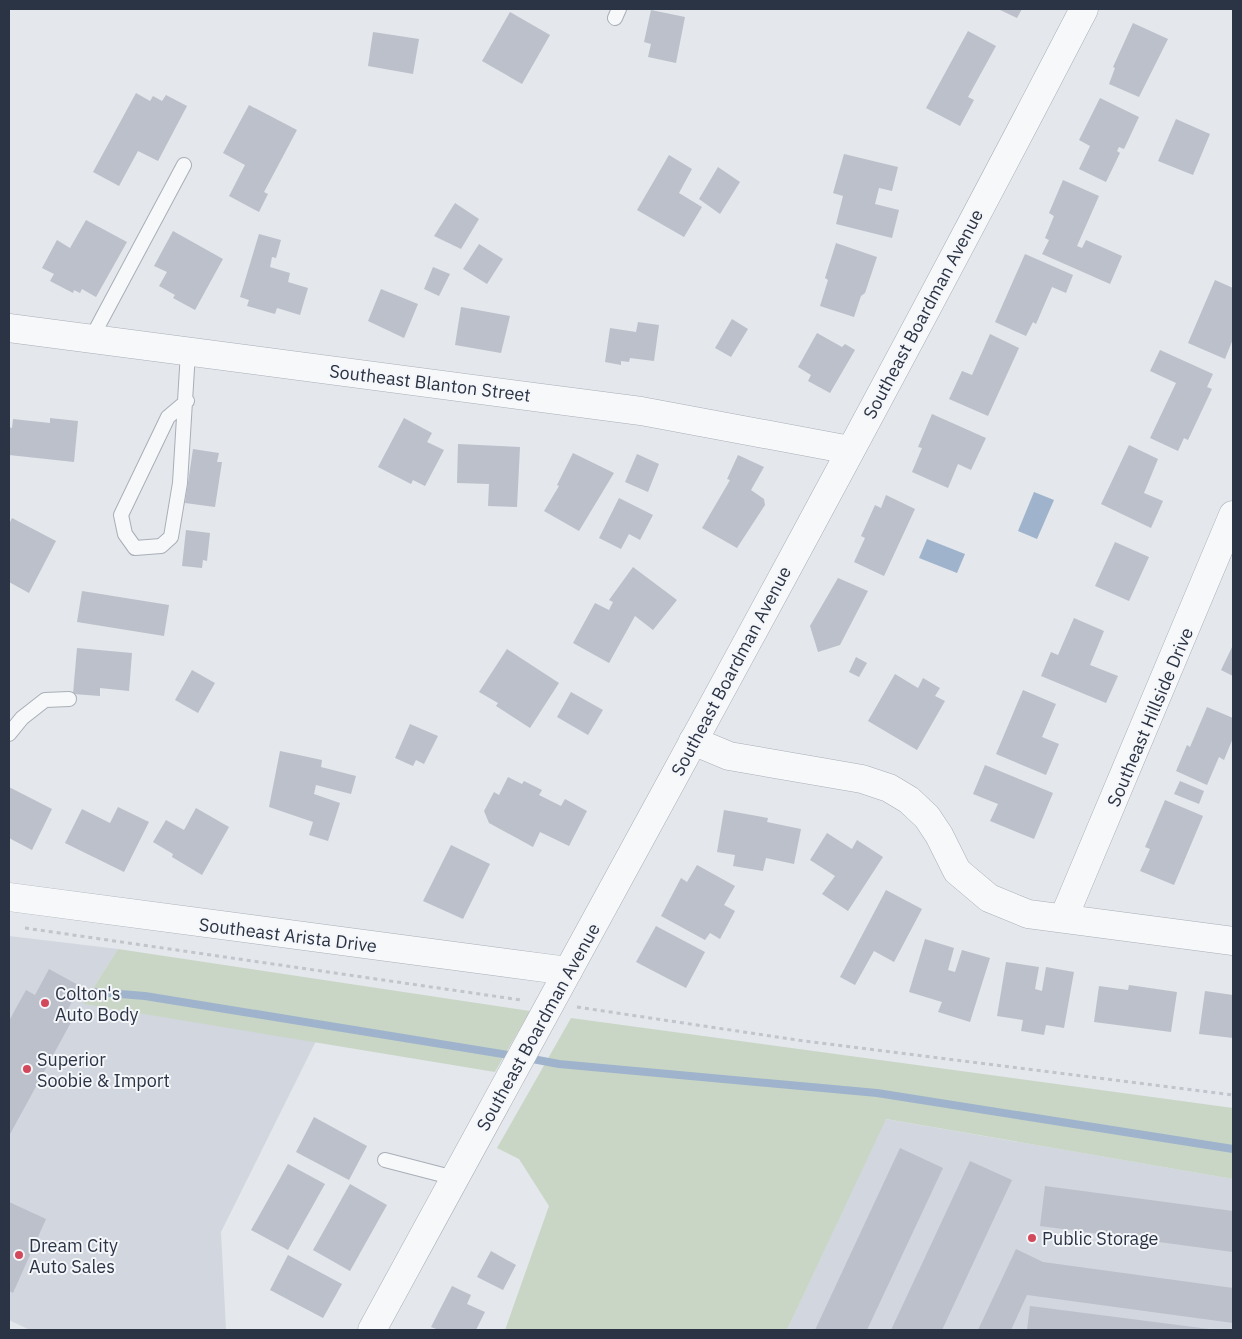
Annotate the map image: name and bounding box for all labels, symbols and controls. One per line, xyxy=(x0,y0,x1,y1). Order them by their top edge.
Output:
street label: Southeast Boardman Avenue xyxy=(858,205,988,423)
street label: Southeast Blanton Street xyxy=(328,359,532,407)
street label: Southeast Boardman Avenue xyxy=(666,562,796,780)
street label: Southeast Hillside Drive xyxy=(1102,624,1198,810)
street label: Southeast Arista Drive xyxy=(198,913,378,957)
street label: Southeast Boardman Avenue xyxy=(471,919,605,1135)
place label: Colton's Auto Body xyxy=(55,982,139,1026)
marker: Colton's Auto Body xyxy=(39,997,51,1009)
place label: Superior Soobie & Import xyxy=(37,1048,170,1092)
marker: Superior Soobie & Import xyxy=(21,1063,33,1075)
place label: Public Storage xyxy=(1042,1227,1159,1250)
marker: Public Storage xyxy=(1026,1232,1038,1244)
place label: Dream City Auto Sales xyxy=(29,1234,118,1278)
marker: Dream City Auto Sales xyxy=(13,1249,25,1261)

